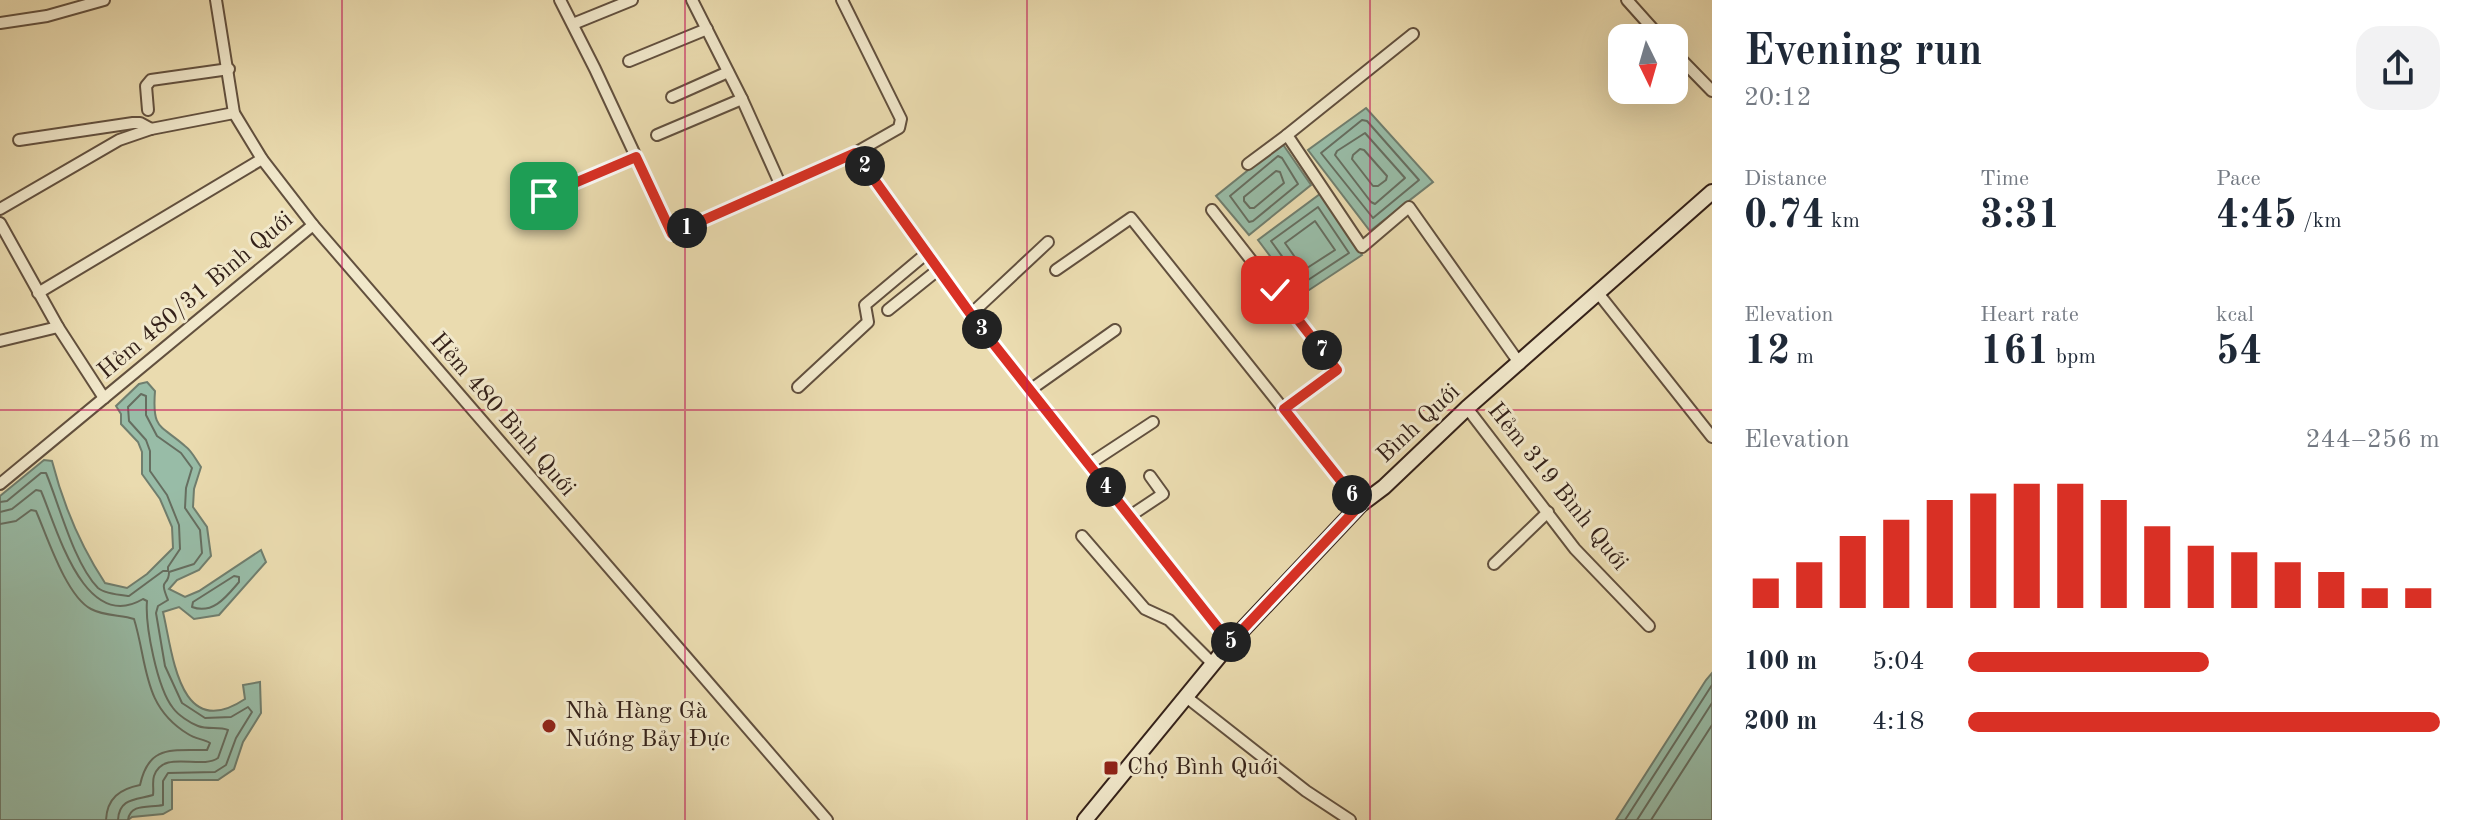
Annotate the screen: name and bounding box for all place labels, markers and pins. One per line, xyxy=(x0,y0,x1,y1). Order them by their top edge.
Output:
pin: 2 xyxy=(845,146,885,186)
pin xyxy=(510,162,578,230)
pin: 1 xyxy=(667,208,707,248)
pin xyxy=(1241,256,1309,324)
pin: 3 xyxy=(962,309,1002,349)
pin: 7 xyxy=(1302,330,1342,370)
pin: 4 xyxy=(1086,467,1126,507)
pin: 6 xyxy=(1332,475,1372,515)
pin: 5 xyxy=(1211,622,1251,662)
place label: Nhà Hàng Gà Nướng Bảy Đực xyxy=(565,700,730,752)
marker: Nhà Hàng Gà Nướng Bảy Đực xyxy=(540,717,558,735)
place label: Chợ Bình Quới xyxy=(1127,756,1279,780)
marker: Chợ Bình Quới xyxy=(1102,759,1120,777)

